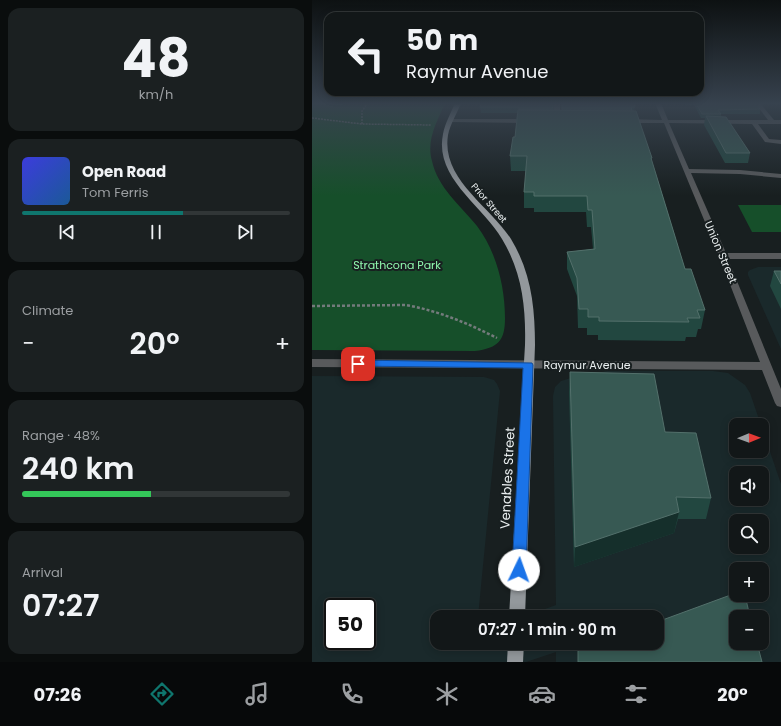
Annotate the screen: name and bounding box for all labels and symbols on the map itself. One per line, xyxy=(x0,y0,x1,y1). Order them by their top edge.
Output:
street label: Prior Street xyxy=(469,181,509,225)
street label: Union Street xyxy=(701,218,741,286)
park label: Strathcona Park xyxy=(353,257,441,273)
pin xyxy=(341,347,375,381)
street label: Raymur Avenue xyxy=(543,357,631,373)
north arrow xyxy=(729,418,769,458)
street label: Venables Street xyxy=(495,426,520,530)
position arrow xyxy=(498,549,540,591)
speed limit sign: 50 xyxy=(324,598,376,650)

